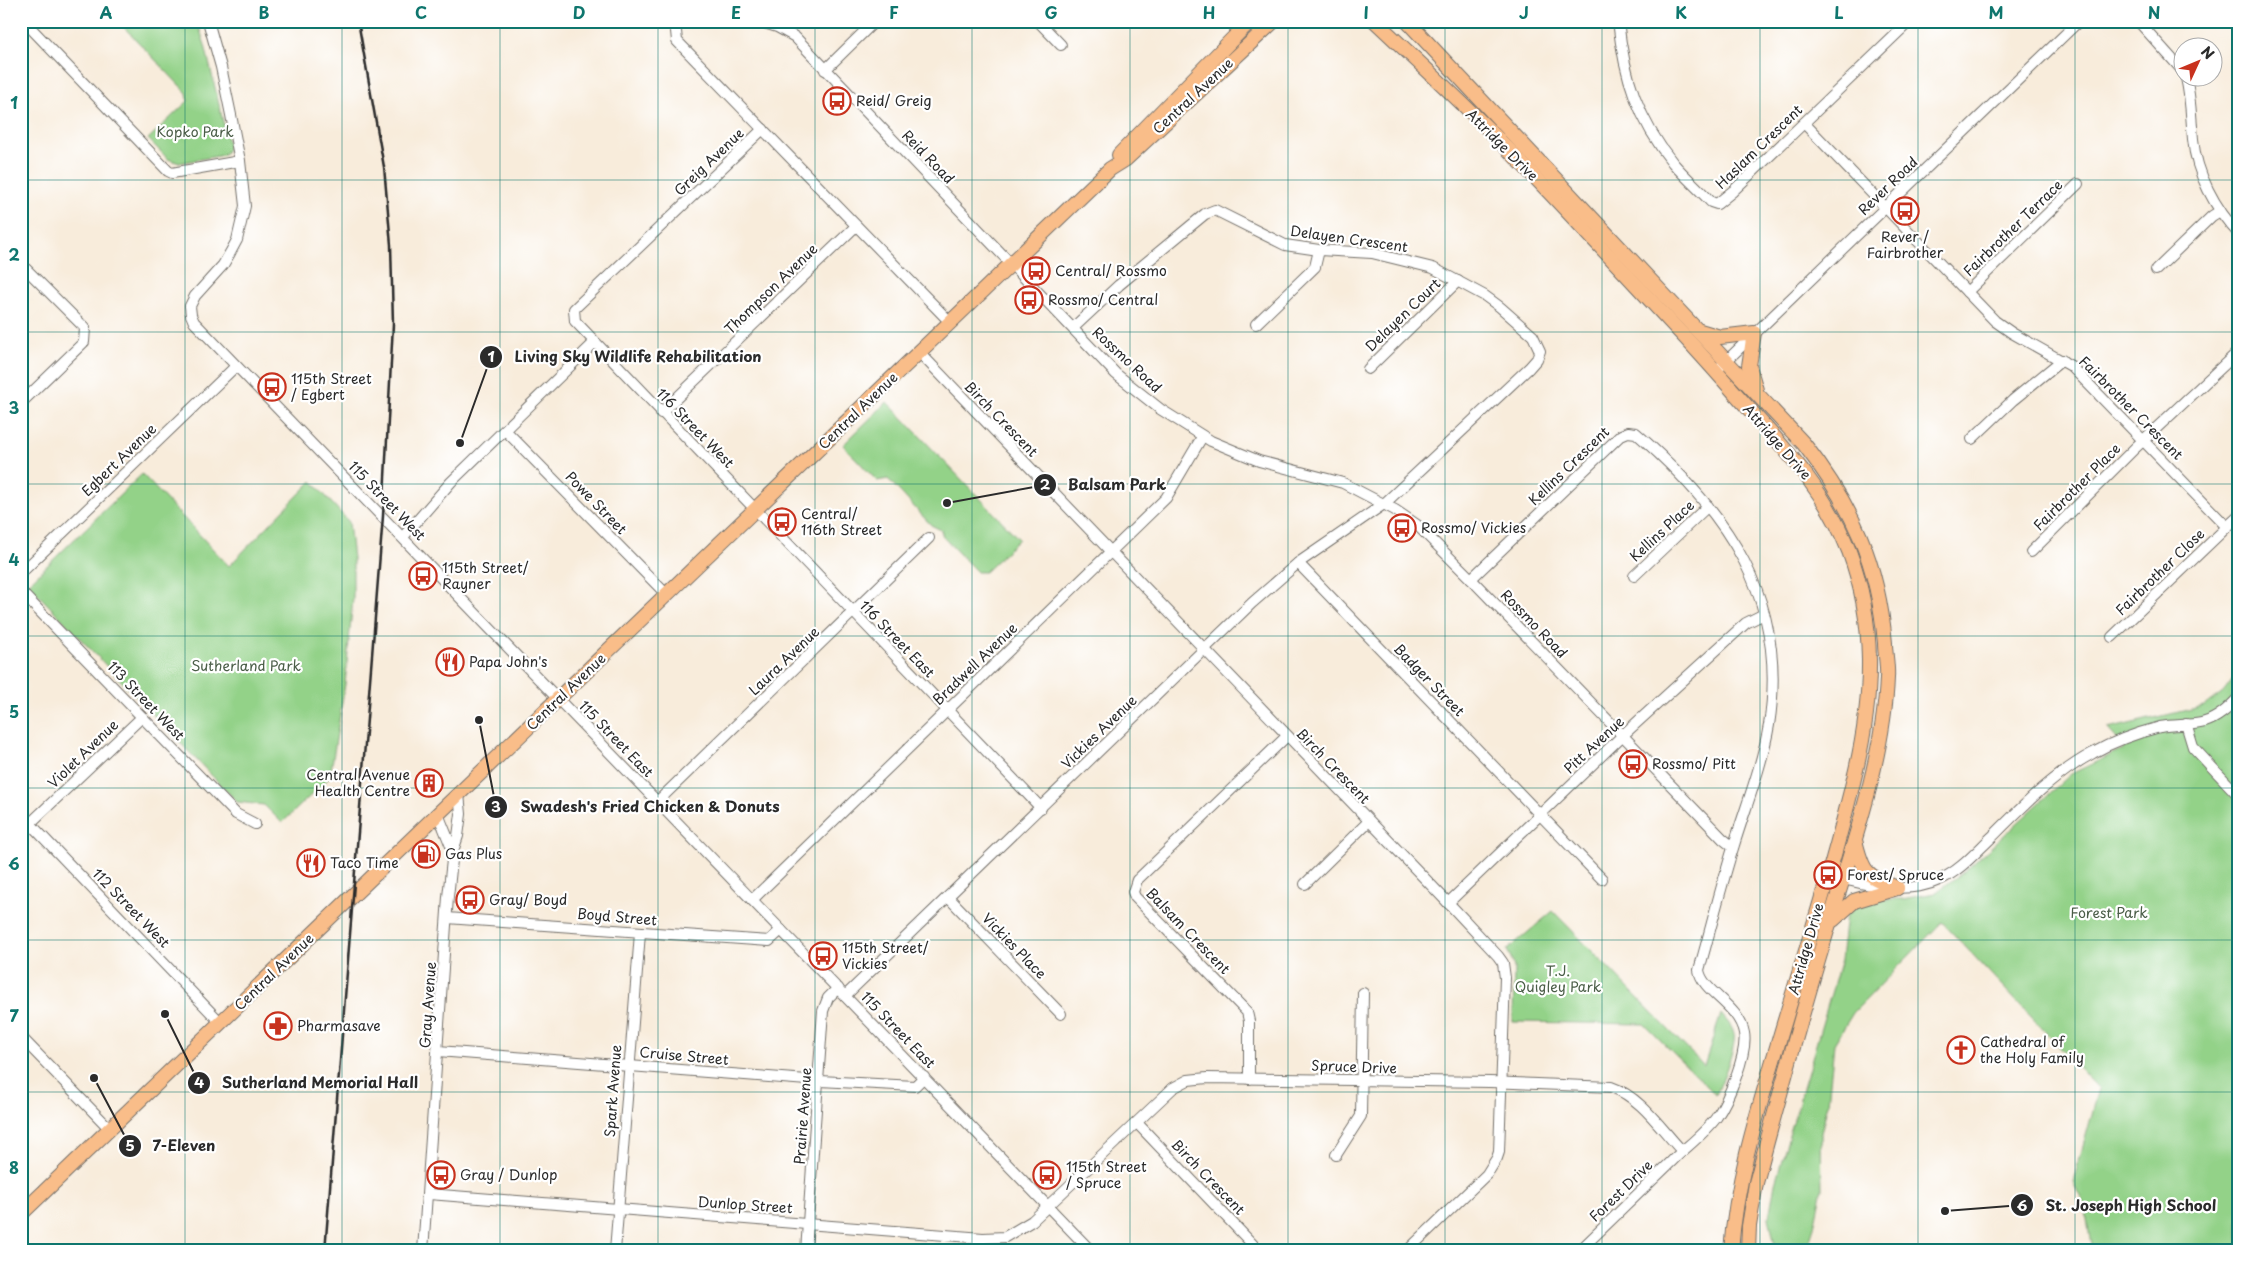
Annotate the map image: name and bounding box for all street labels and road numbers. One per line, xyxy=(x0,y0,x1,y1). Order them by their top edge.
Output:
street label: Central Avenue xyxy=(1148,53,1238,139)
street label: Haslam Crescent xyxy=(1710,99,1807,194)
street label: Attridge Drive xyxy=(1461,104,1543,186)
street label: Greig Avenue xyxy=(669,123,748,200)
street label: Reid Road xyxy=(897,125,959,188)
street label: Rever Road xyxy=(1853,152,1922,220)
street label: Fairbrother Terrace xyxy=(1958,174,2067,281)
street label: Delayen Crescent xyxy=(1289,220,1409,257)
street label: Thompson Avenue xyxy=(719,238,822,339)
street label: Delayen Court xyxy=(1360,273,1445,356)
street label: Rossmo Road xyxy=(1088,322,1167,397)
street label: Fairbrother Crescent xyxy=(2075,351,2188,465)
street label: Central Avenue xyxy=(813,367,902,454)
street label: Birch Crescent xyxy=(960,376,1043,461)
street label: 116 Street West xyxy=(652,383,739,473)
street label: Attridge Drive xyxy=(1738,399,1816,484)
street label: Egbert Avenue xyxy=(77,418,161,501)
street label: Kellins Crescent xyxy=(1523,421,1614,510)
street label: Fairbrother Place xyxy=(2028,438,2125,535)
street label: 115 Street West xyxy=(344,456,431,545)
street label: Powe Street xyxy=(561,466,632,539)
street label: Kellins Place xyxy=(1625,495,1699,566)
street label: Fairbrother Close xyxy=(2110,524,2209,620)
street label: Rossmo Road xyxy=(1496,585,1573,663)
street label: 116 Street East xyxy=(855,595,940,683)
street label: Bradwell Avenue xyxy=(928,617,1022,710)
street label: Laura Avenue xyxy=(744,621,824,700)
street label: Badger Street xyxy=(1389,638,1470,721)
street label: Central Avenue xyxy=(521,648,610,735)
street label: 113 Street West xyxy=(103,656,190,745)
street label: Vickies Avenue xyxy=(1056,690,1142,773)
street label: 115 Street East xyxy=(574,696,659,782)
street label: Pitt Avenue xyxy=(1559,711,1629,778)
street label: Violet Avenue xyxy=(43,714,123,793)
street label: Birch Crescent xyxy=(1292,723,1375,808)
street label: 112 Street West xyxy=(88,863,175,953)
street label: Balsam Crescent xyxy=(1142,883,1235,979)
street label: Attridge Drive xyxy=(1782,900,1829,997)
street label: Boyd Street xyxy=(576,903,658,930)
street label: Vickies Place xyxy=(977,908,1051,983)
street label: Central Avenue xyxy=(229,928,318,1015)
street label: Gray Avenue xyxy=(414,961,441,1049)
street label: 115 Street East xyxy=(856,987,941,1073)
street label: Cruise Street xyxy=(639,1041,730,1070)
street label: Spark Avenue xyxy=(599,1044,626,1138)
street label: Spruce Drive xyxy=(1311,1055,1397,1078)
street label: Prairie Avenue xyxy=(789,1066,816,1165)
street label: Birch Crescent xyxy=(1167,1134,1250,1219)
street label: Forest Drive xyxy=(1584,1155,1657,1226)
street label: Dunlop Street xyxy=(697,1191,794,1218)

